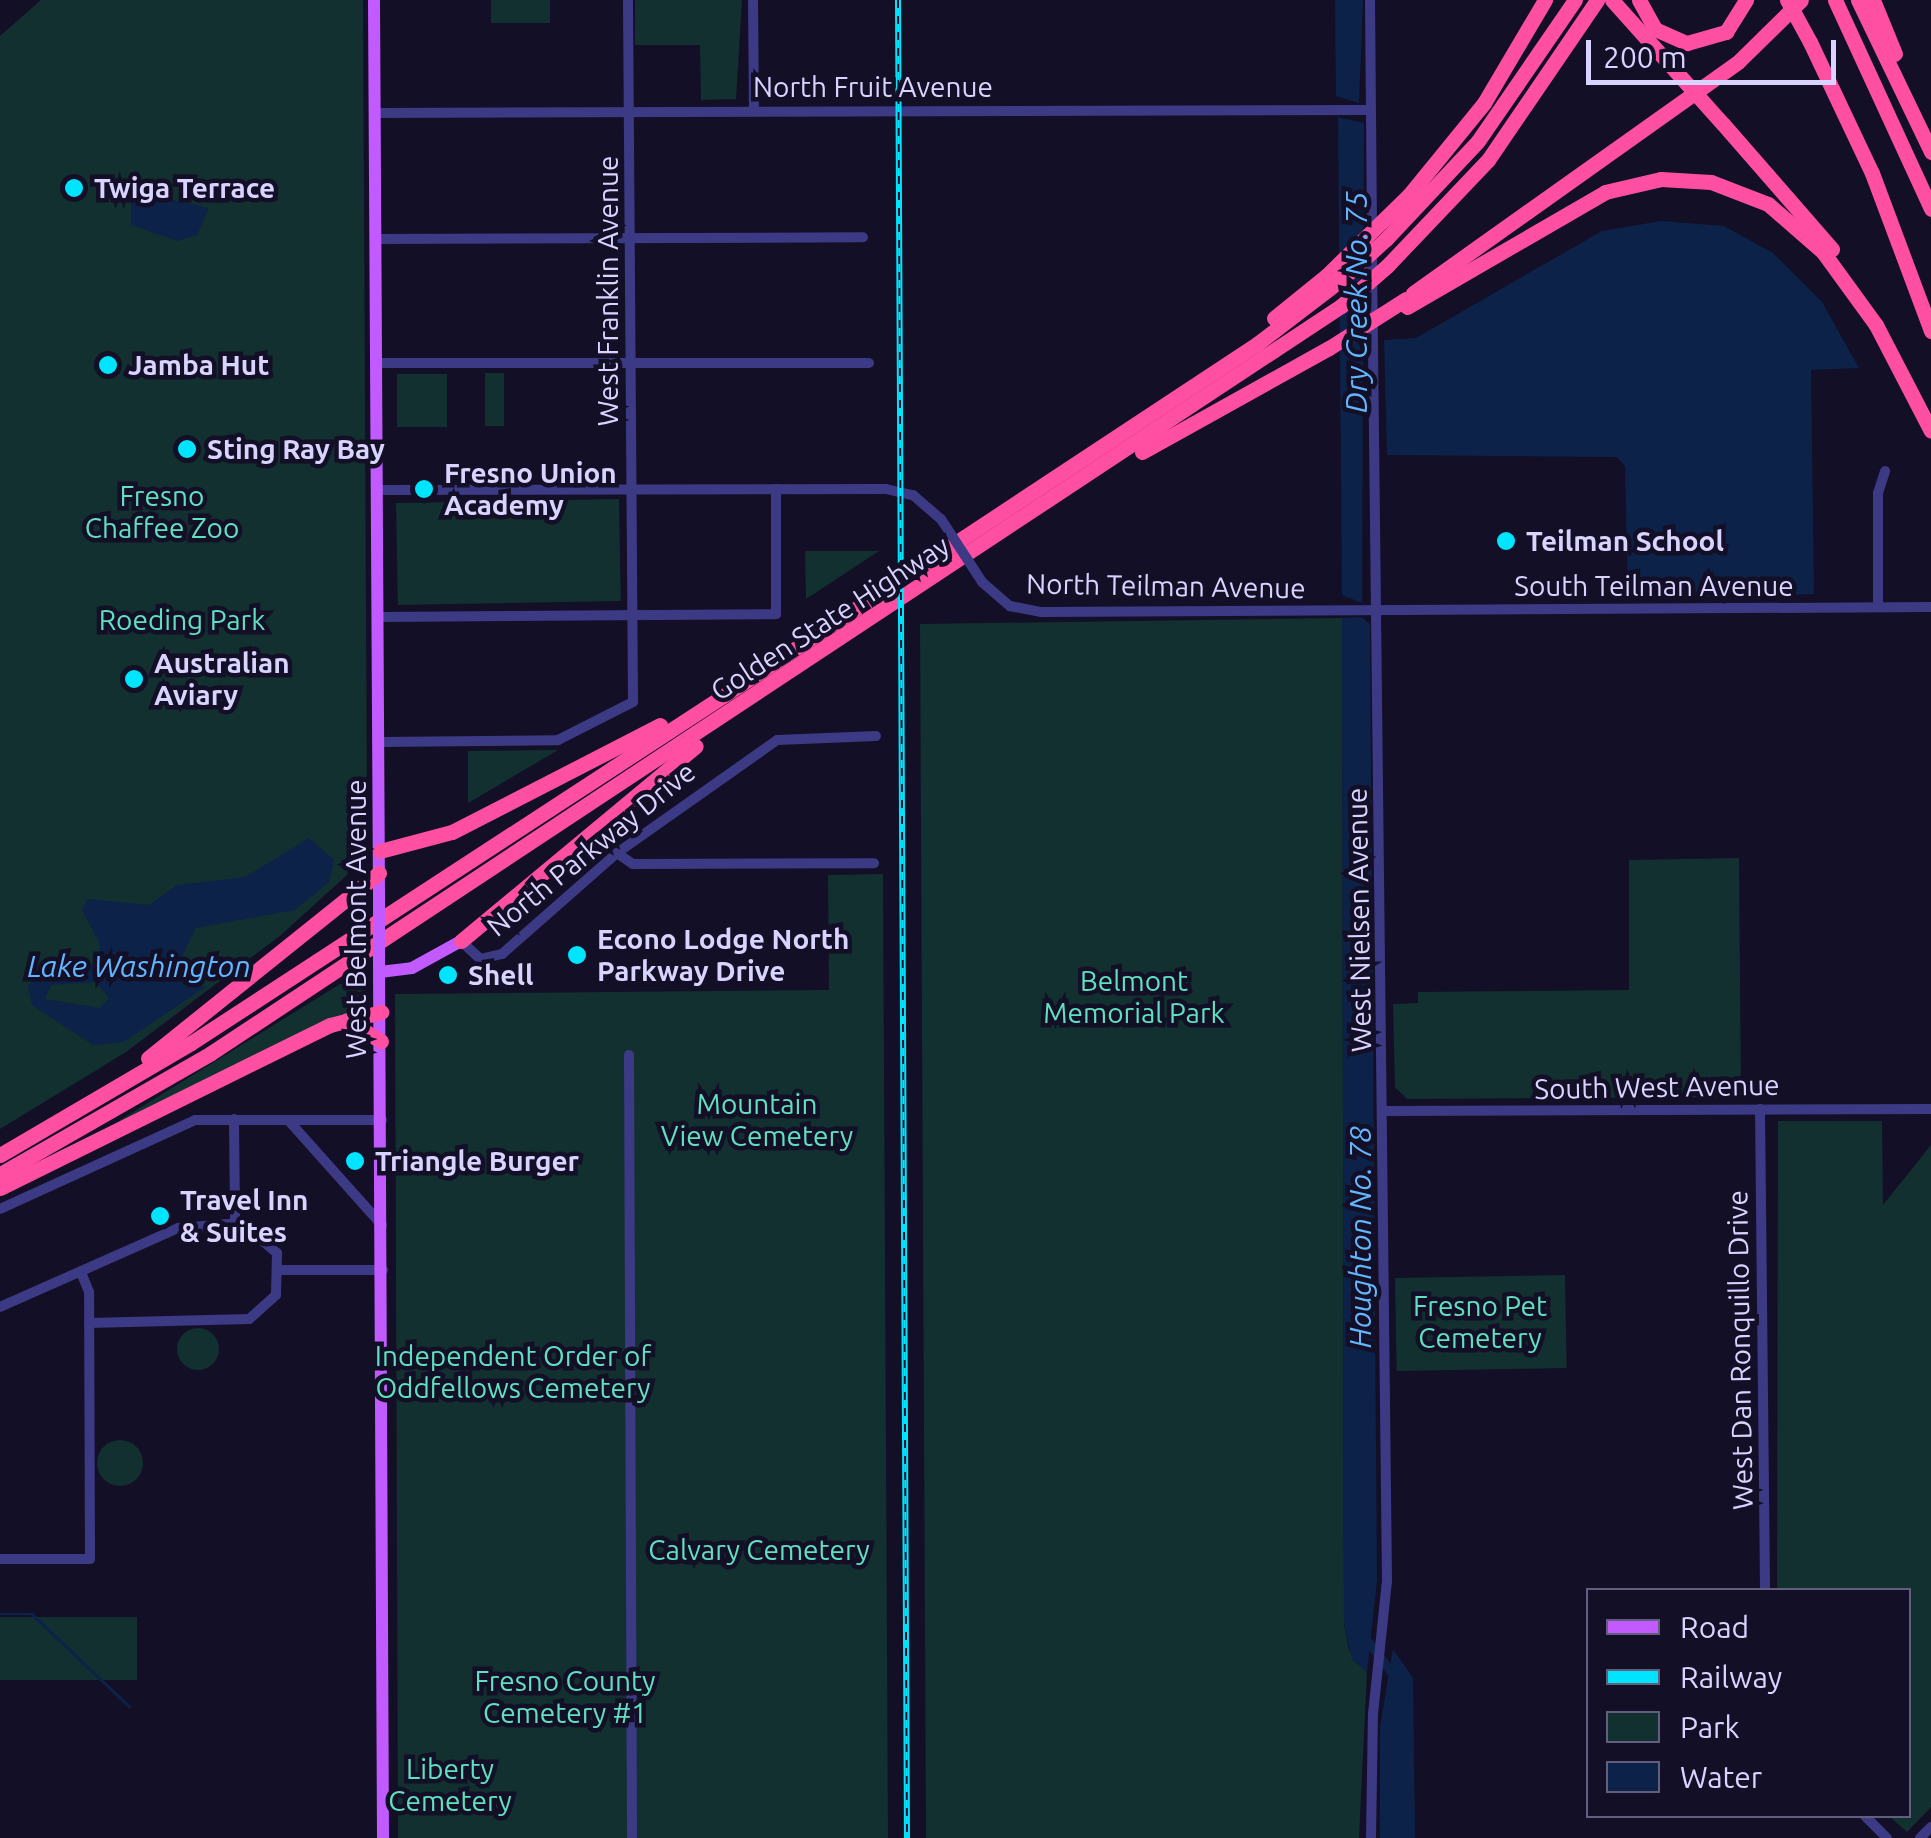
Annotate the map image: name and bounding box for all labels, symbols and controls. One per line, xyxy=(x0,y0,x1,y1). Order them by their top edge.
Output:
scale bar xyxy=(1591,20,1841,82)
text: 200 m xyxy=(1603,40,1687,74)
street label: North Fruit Avenue xyxy=(753,70,993,104)
street label: West Franklin Avenue xyxy=(591,156,625,426)
place label: Twiga Terrace xyxy=(94,171,275,205)
marker: Twiga Terrace xyxy=(63,177,85,199)
water label: Dry Creek No. 75 xyxy=(1338,191,1374,413)
place label: Jamba Hut xyxy=(128,348,269,382)
marker: Jamba Hut xyxy=(97,354,119,376)
place label: Sting Ray Bay xyxy=(207,432,385,466)
marker: Sting Ray Bay xyxy=(176,438,198,460)
place label: Fresno Union Academy xyxy=(444,456,617,522)
marker: Fresno Union Academy xyxy=(413,478,435,500)
park label: Fresno Chaffee Zoo xyxy=(85,479,239,545)
place label: Teilman School xyxy=(1526,524,1724,558)
street label: Golden State Highway xyxy=(705,528,955,708)
marker: Teilman School xyxy=(1495,530,1517,552)
street label: North Teilman Avenue xyxy=(1026,567,1306,605)
street label: South Teilman Avenue xyxy=(1514,569,1794,603)
park label: Roeding Park xyxy=(99,603,265,637)
place label: Australian Aviary xyxy=(154,646,290,712)
marker: Australian Aviary xyxy=(123,668,145,690)
street label: North Parkway Drive xyxy=(480,755,702,943)
street label: West Belmont Avenue xyxy=(339,779,373,1059)
street label: West Nielsen Avenue xyxy=(1340,788,1378,1052)
place label: Econo Lodge North Parkway Drive xyxy=(597,922,849,988)
marker: Econo Lodge North Parkway Drive xyxy=(566,944,588,966)
water label: Lake Washington xyxy=(27,948,251,984)
place label: Shell xyxy=(468,958,533,992)
marker: Shell xyxy=(437,964,459,986)
park label: Belmont Memorial Park xyxy=(1043,964,1225,1030)
street label: South West Avenue xyxy=(1534,1068,1780,1106)
park label: Mountain View Cemetery xyxy=(661,1087,853,1153)
water label: Houghton No. 78 xyxy=(1342,1126,1378,1348)
place label: Triangle Burger xyxy=(375,1144,579,1178)
marker: Triangle Burger xyxy=(344,1150,366,1172)
place label: Travel Inn & Suites xyxy=(180,1183,308,1249)
street label: West Dan Ronquillo Drive xyxy=(1720,1190,1760,1510)
marker: Travel Inn & Suites xyxy=(149,1205,171,1227)
park label: Fresno Pet Cemetery xyxy=(1413,1289,1547,1355)
park label: Independent Order of Oddfellows Cemetery xyxy=(375,1339,651,1405)
park label: Calvary Cemetery xyxy=(648,1533,870,1567)
legend xyxy=(1586,1588,1911,1818)
text: Road xyxy=(1680,1610,1749,1644)
text: Railway xyxy=(1680,1660,1782,1694)
park label: Fresno County Cemetery #1 xyxy=(474,1664,656,1730)
text: Park xyxy=(1680,1710,1740,1744)
park label: Liberty Cemetery xyxy=(388,1752,512,1818)
text: Water xyxy=(1680,1760,1762,1794)

